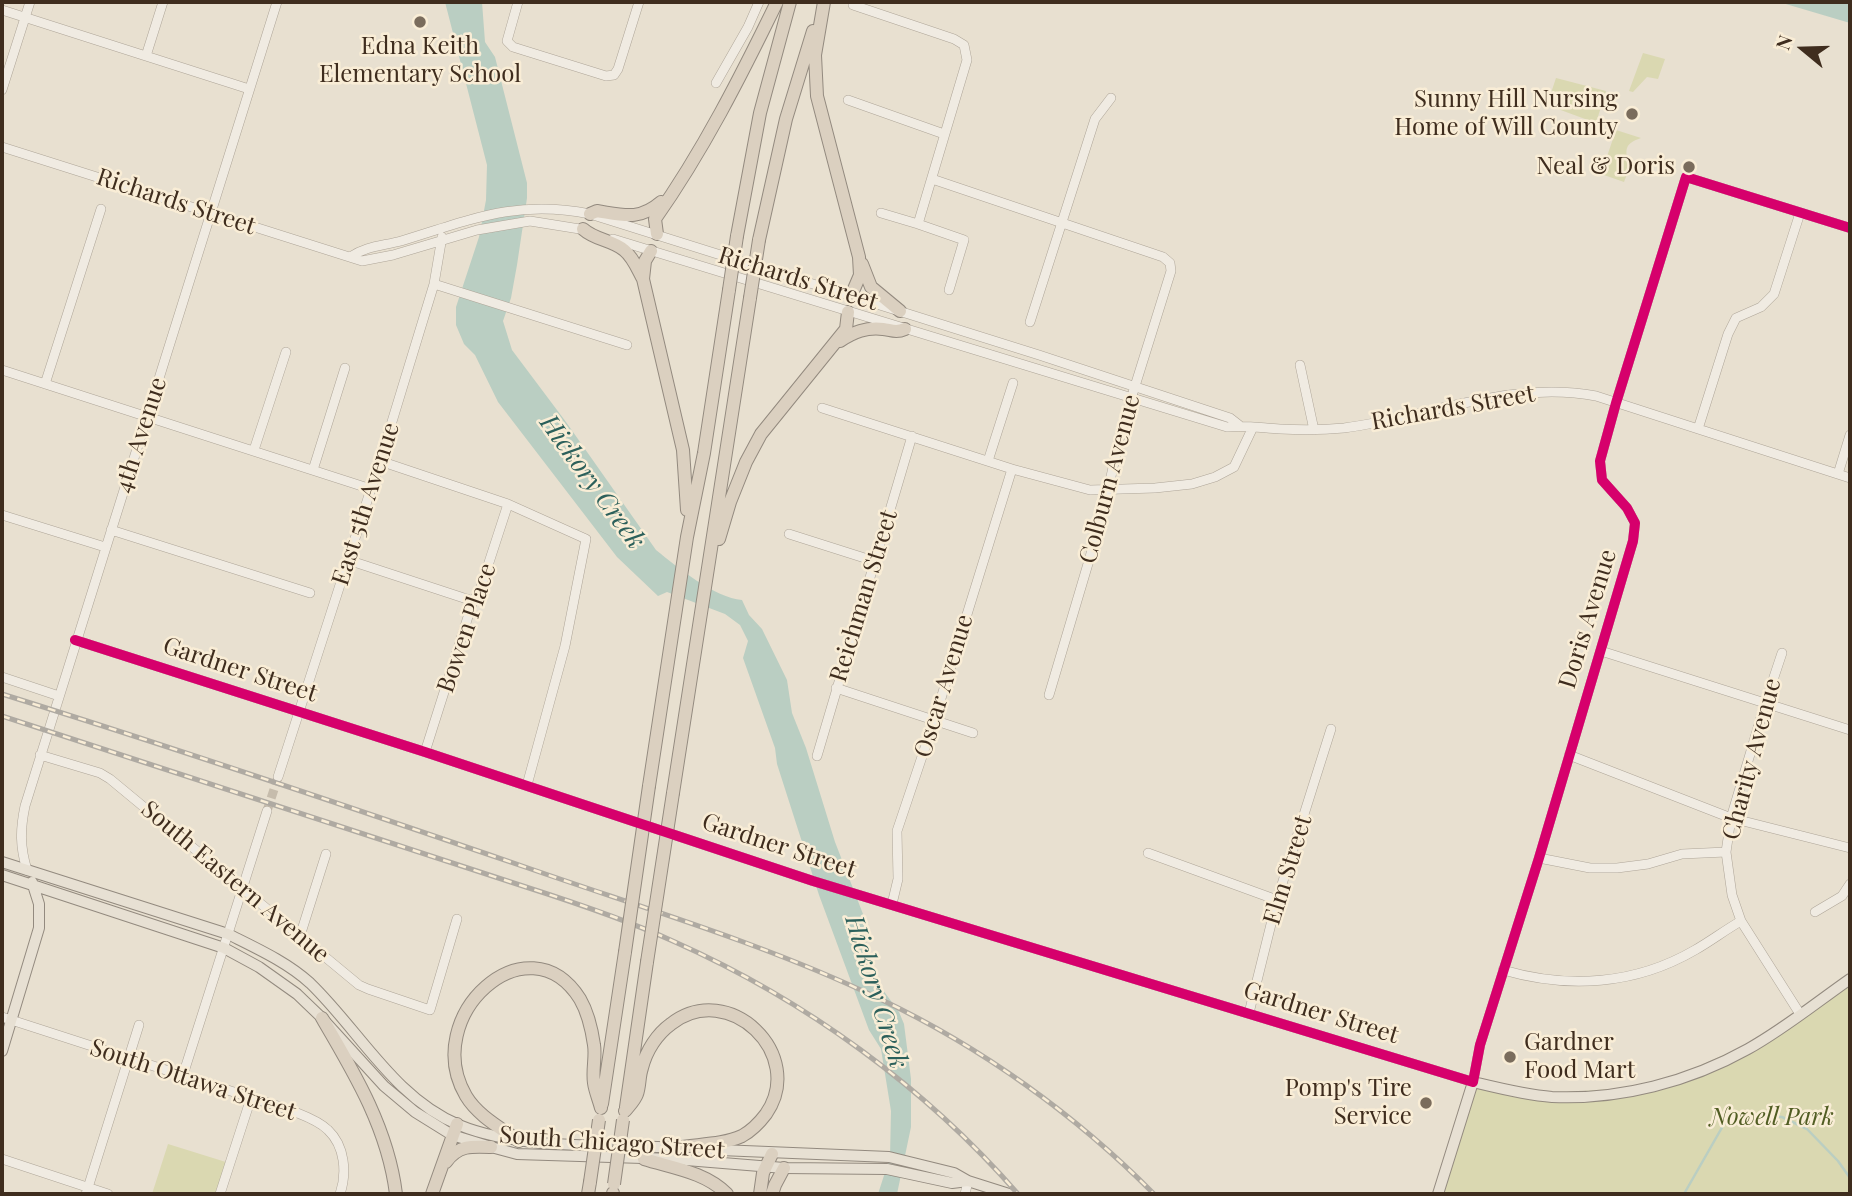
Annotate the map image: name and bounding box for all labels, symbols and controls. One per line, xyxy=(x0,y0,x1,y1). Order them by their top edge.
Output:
marker: Edna Keith Elementary School xyxy=(412,14,428,30)
north arrow xyxy=(1768,14,1838,84)
text: N xyxy=(1769,31,1798,53)
place label: Edna Keith Elementary School xyxy=(319,33,521,89)
place label: Sunny Hill Nursing Home of Will County xyxy=(1394,86,1618,142)
marker: Sunny Hill Nursing Home of Will County xyxy=(1624,106,1640,122)
place label: Neal & Doris xyxy=(1537,153,1675,181)
marker: Neal & Doris xyxy=(1681,159,1697,175)
street label: Richards Street xyxy=(93,163,259,241)
street label: Richards Street xyxy=(715,241,881,317)
street label: 4th Avenue xyxy=(109,374,173,496)
street label: Richards Street xyxy=(1369,379,1537,437)
street label: Colburn Avenue xyxy=(1074,391,1146,567)
water label: Hickory Creek xyxy=(533,409,651,555)
street label: East 5th Avenue xyxy=(326,419,406,589)
street label: Reichman Street xyxy=(824,506,904,686)
street label: Doris Avenue xyxy=(1553,546,1623,692)
street label: Bowen Place xyxy=(431,559,503,697)
street label: Oscar Avenue xyxy=(909,611,979,761)
street label: Gardner Street xyxy=(159,632,321,708)
street label: Charity Avenue xyxy=(1717,675,1787,843)
street label: South Eastern Avenue xyxy=(135,795,335,969)
street label: Gardner Street xyxy=(698,808,860,884)
street label: Elm Street xyxy=(1258,812,1318,928)
water label: Hickory Creek xyxy=(838,912,914,1072)
street label: Gardner Street xyxy=(1240,976,1402,1050)
place label: Gardner Food Mart xyxy=(1524,1029,1635,1085)
street label: South Ottawa Street xyxy=(86,1033,300,1127)
marker: Gardner Food Mart xyxy=(1502,1049,1518,1065)
place label: Pomp's Tire Service xyxy=(1285,1075,1412,1131)
marker: Pomp's Tire Service xyxy=(1418,1095,1434,1111)
park label: Nowell Park xyxy=(1710,1104,1834,1132)
street label: South Chicago Street xyxy=(498,1121,726,1165)

